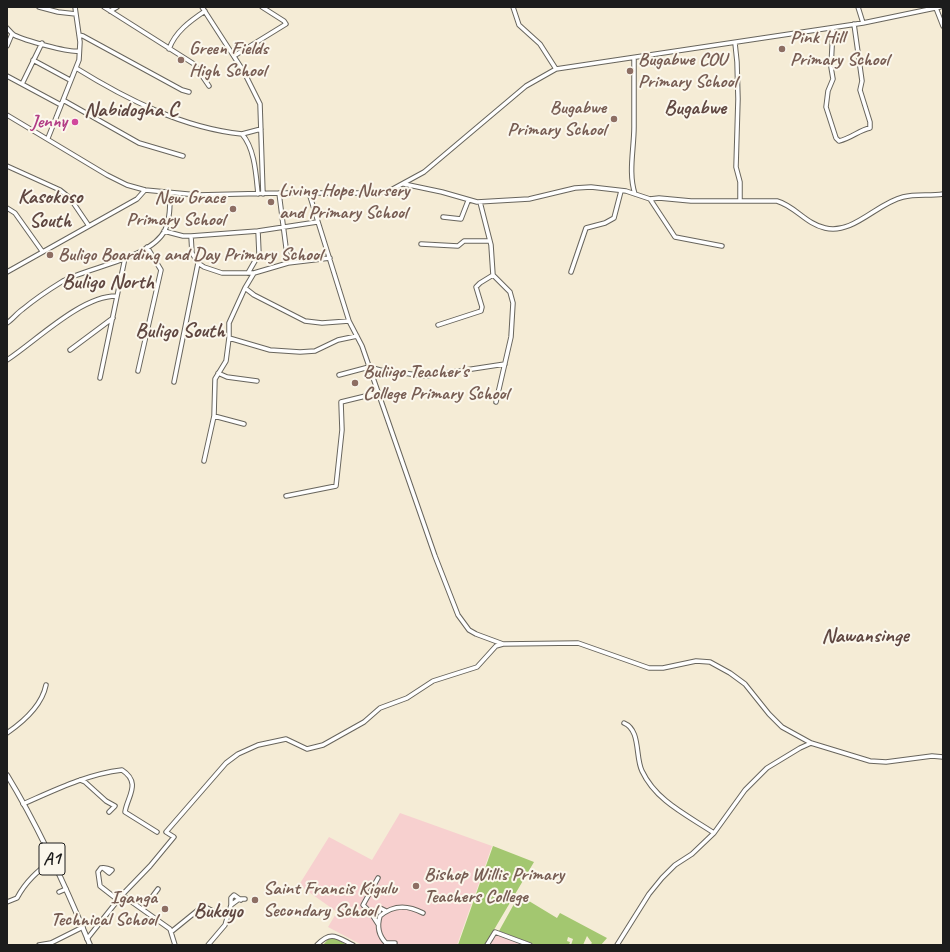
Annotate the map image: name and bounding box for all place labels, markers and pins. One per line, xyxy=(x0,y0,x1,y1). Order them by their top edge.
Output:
place label: Pink Hill Primary School xyxy=(790,27,889,71)
place label: Green Fields High School xyxy=(189,38,268,82)
marker: Pink Hill Primary School xyxy=(777,44,787,54)
place label: Bugabwe COU Primary School xyxy=(638,49,737,93)
marker: Green Fields High School xyxy=(176,55,186,65)
marker: Bugabwe COU Primary School xyxy=(625,66,635,76)
place label: Bugabwe Primary School xyxy=(507,97,606,141)
place label: Jenny xyxy=(31,111,67,133)
marker: Bugabwe Primary School xyxy=(609,114,619,124)
marker: Jenny xyxy=(70,117,80,127)
place label: Living Hope Nursery and Primary School xyxy=(279,180,409,224)
place label: New Grace Primary School xyxy=(126,187,225,231)
marker: Living Hope Nursery and Primary School xyxy=(266,197,276,207)
marker: New Grace Primary School xyxy=(228,204,238,214)
place label: Buligo Boarding and Day Primary School xyxy=(58,244,322,266)
marker: Buligo Boarding and Day Primary School xyxy=(45,250,55,260)
place label: Buliigo Teacher's College Primary School xyxy=(363,361,509,405)
marker: Buliigo Teacher's College Primary School xyxy=(350,378,360,388)
place label: Bishop Willis Primary Teachers College xyxy=(424,864,564,908)
place label: Saint Francis Kigulu Secondary School xyxy=(263,878,397,922)
marker: Bishop Willis Primary Teachers College xyxy=(411,881,421,891)
place label: Iganga Technical School xyxy=(51,887,157,931)
marker: Saint Francis Kigulu Secondary School xyxy=(250,895,260,905)
marker: Iganga Technical School xyxy=(160,904,170,914)

